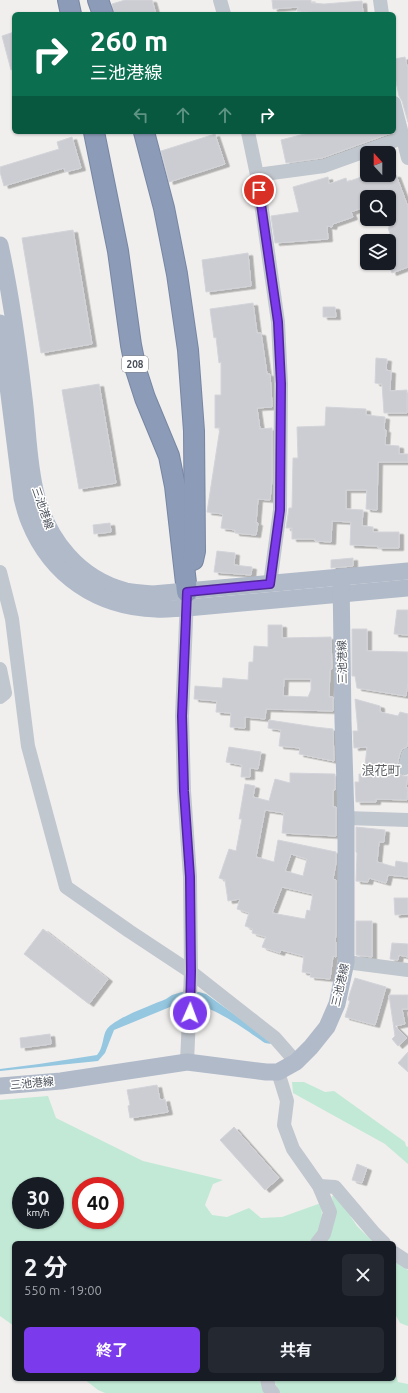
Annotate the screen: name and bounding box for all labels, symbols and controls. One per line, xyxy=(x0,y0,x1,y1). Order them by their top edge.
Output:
text: 260 m xyxy=(90,25,168,56)
icon: right xyxy=(24,28,76,80)
text: 三池港線 xyxy=(90,62,162,82)
icon: left xyxy=(130,104,152,126)
icon: ahead xyxy=(172,104,194,126)
icon: ahead xyxy=(214,104,236,126)
icon: right xyxy=(256,104,278,126)
north arrow xyxy=(360,146,396,182)
map controls xyxy=(360,146,396,270)
pin xyxy=(242,173,276,207)
icon: arrive xyxy=(248,179,270,201)
button: search xyxy=(360,190,396,226)
button: layers xyxy=(360,234,396,270)
road number: 208 xyxy=(122,356,148,372)
street label: 三池港線 xyxy=(30,485,56,531)
street label: 三池港線 xyxy=(336,640,348,684)
district label: 浪花町 xyxy=(361,763,401,777)
street label: 三池港線 xyxy=(329,962,351,1008)
position arrow xyxy=(169,992,211,1034)
street label: 三池港線 xyxy=(10,1075,54,1091)
speed limit sign: 40 xyxy=(72,1177,124,1229)
text: 30 xyxy=(27,1186,49,1209)
text: km/h xyxy=(26,1207,50,1218)
text: 2 分 xyxy=(24,1254,67,1281)
button: close xyxy=(342,1254,384,1296)
text: 550 m · 19:00 xyxy=(24,1283,102,1297)
button: 終了 xyxy=(24,1327,200,1373)
button: 共有 xyxy=(208,1327,384,1373)

